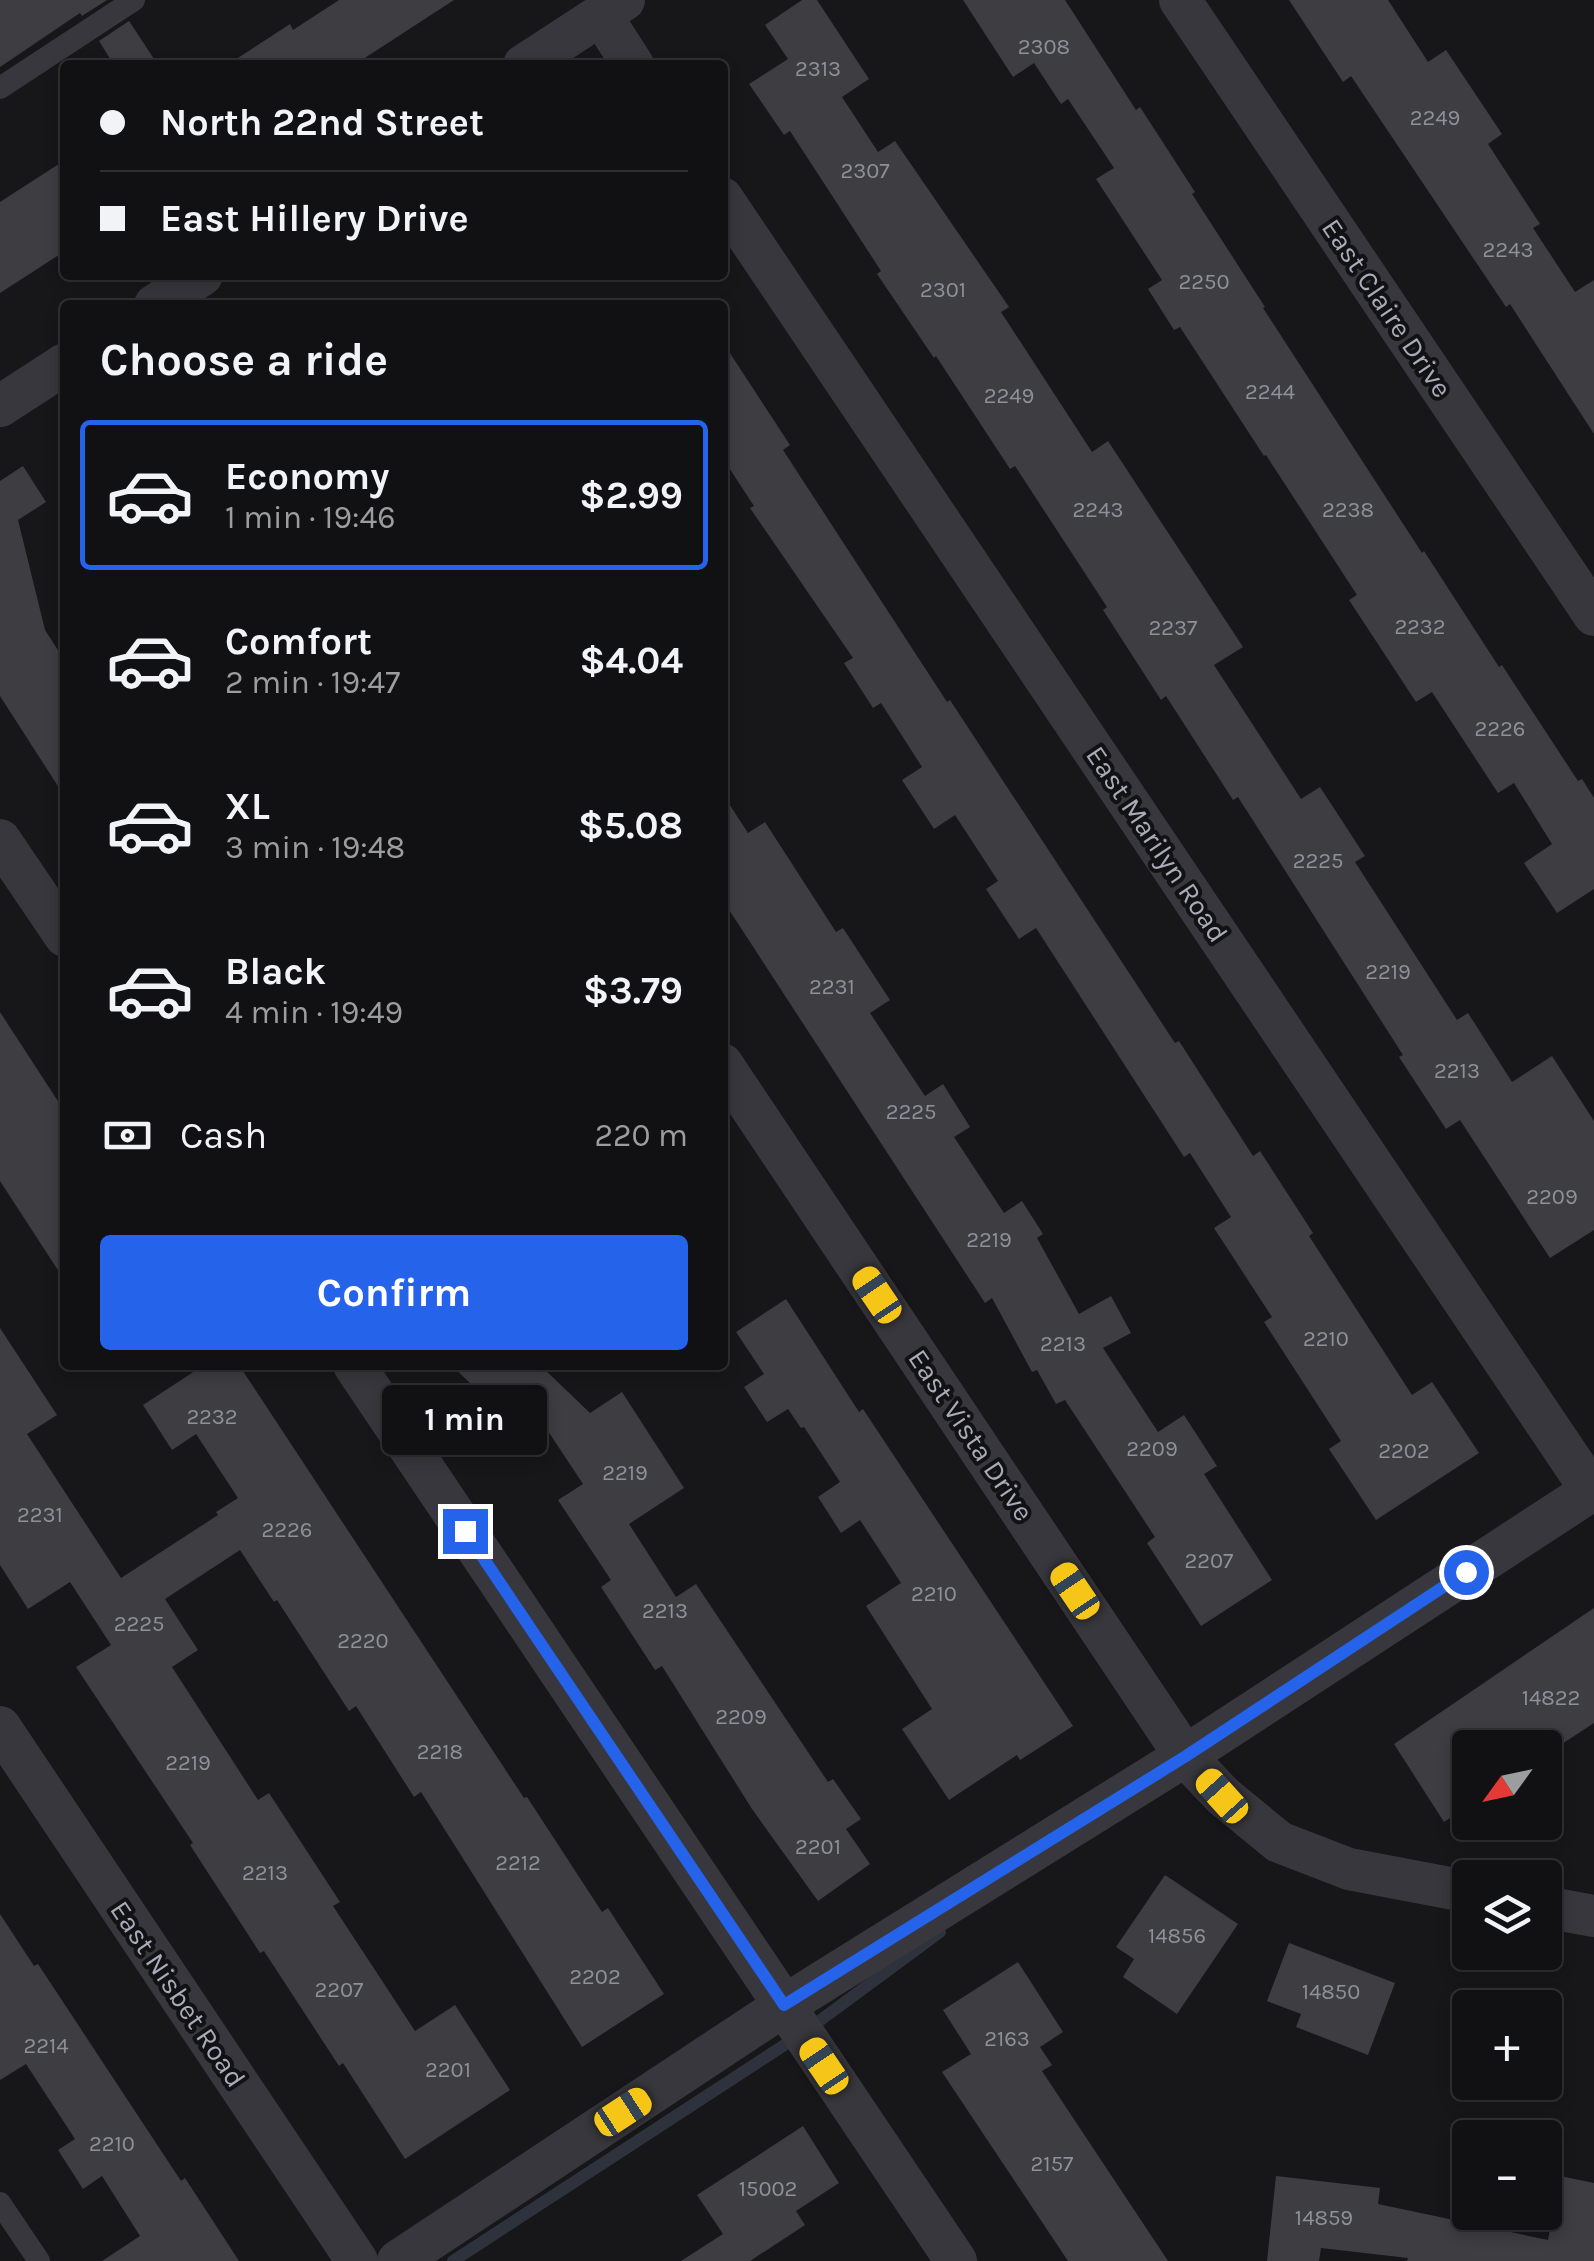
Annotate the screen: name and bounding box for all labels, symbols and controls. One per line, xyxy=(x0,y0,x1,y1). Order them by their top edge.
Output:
house number: 2308 xyxy=(1018,34,1070,60)
house number: 2313 xyxy=(795,56,841,82)
text: North 22nd Street xyxy=(160,100,484,145)
house number: 2249 xyxy=(1410,105,1460,131)
house number: 2307 xyxy=(840,158,890,184)
text: East Hillery Drive xyxy=(160,196,469,241)
street label: East Claire Drive xyxy=(1315,212,1459,404)
house number: 2243 xyxy=(1483,237,1533,263)
house number: 2250 xyxy=(1179,269,1229,295)
house number: 2301 xyxy=(920,277,966,303)
text: Choose a ride xyxy=(100,334,388,386)
house number: 2244 xyxy=(1245,379,1295,405)
house number: 2249 xyxy=(984,383,1034,409)
icon: car xyxy=(105,450,195,540)
text: Economy xyxy=(225,454,389,499)
text: $2.99 xyxy=(579,473,683,518)
house number: 2243 xyxy=(1073,497,1123,523)
house number: 2238 xyxy=(1322,497,1374,523)
text: 1 min · 19:46 xyxy=(225,499,396,536)
house number: 2232 xyxy=(1394,614,1446,640)
icon: car xyxy=(105,615,195,705)
house number: 2237 xyxy=(1149,615,1197,641)
text: Comfort xyxy=(225,619,372,664)
text: $4.04 xyxy=(579,638,683,683)
text: 2 min · 19:47 xyxy=(225,664,400,701)
house number: 2226 xyxy=(1475,716,1525,742)
street label: East Marilyn Road xyxy=(1079,740,1235,948)
icon: car xyxy=(105,780,195,870)
text: XL xyxy=(225,784,270,829)
text: $5.08 xyxy=(578,803,683,848)
text: 3 min · 19:48 xyxy=(225,829,405,866)
house number: 2225 xyxy=(1293,848,1343,874)
icon: car xyxy=(105,945,195,1035)
text: Black xyxy=(225,949,326,994)
house number: 2219 xyxy=(1365,959,1411,985)
text: $3.79 xyxy=(583,968,683,1013)
house number: 2231 xyxy=(809,974,855,1000)
text: 4 min · 19:49 xyxy=(225,994,403,1031)
house number: 2213 xyxy=(1434,1058,1480,1084)
house number: 2225 xyxy=(886,1099,936,1125)
icon: cash xyxy=(100,1108,155,1163)
text: Cash xyxy=(180,1113,267,1158)
text: 220 m xyxy=(594,1117,688,1154)
house number: 2209 xyxy=(1526,1184,1578,1210)
house number: 2219 xyxy=(966,1227,1012,1253)
button: Confirm xyxy=(100,1235,688,1350)
car xyxy=(848,1262,906,1328)
house number: 2210 xyxy=(1303,1326,1349,1352)
house number: 2213 xyxy=(1040,1331,1086,1357)
street label: East Vista Drive xyxy=(901,1343,1041,1527)
callout: 1 min xyxy=(382,1386,548,1456)
text: 1 min xyxy=(424,1401,505,1438)
house number: 2232 xyxy=(186,1404,238,1430)
house number: 2209 xyxy=(1126,1436,1178,1462)
house number: 2202 xyxy=(1378,1438,1430,1464)
house number: 2219 xyxy=(602,1460,648,1486)
house number: 2231 xyxy=(17,1502,63,1528)
route end xyxy=(443,1509,488,1554)
house number: 2226 xyxy=(262,1517,312,1543)
house number: 2207 xyxy=(1185,1548,1233,1574)
route start xyxy=(1444,1550,1489,1595)
car xyxy=(1046,1558,1104,1624)
house number: 2210 xyxy=(911,1581,957,1607)
house number: 2213 xyxy=(642,1598,688,1624)
house number: 2225 xyxy=(114,1611,164,1637)
house number: 2220 xyxy=(337,1628,389,1654)
house number: 14822 xyxy=(1522,1685,1580,1711)
house number: 2209 xyxy=(715,1704,767,1730)
north arrow xyxy=(1452,1730,1562,1840)
map controls xyxy=(1452,1730,1562,2230)
house number: 2218 xyxy=(417,1739,463,1765)
house number: 2219 xyxy=(165,1750,211,1776)
car xyxy=(1191,1764,1253,1828)
house number: 2201 xyxy=(795,1834,841,1860)
house number: 2212 xyxy=(495,1850,541,1876)
house number: 2213 xyxy=(242,1860,288,1886)
button: layers xyxy=(1452,1860,1562,1970)
street label: East Nisbet Road xyxy=(103,1894,253,2094)
house number: 14856 xyxy=(1148,1923,1206,1949)
house number: 2202 xyxy=(569,1964,621,1990)
house number: 2207 xyxy=(315,1977,363,2003)
house number: 14850 xyxy=(1302,1979,1360,2005)
button: + xyxy=(1452,1990,1562,2100)
house number: 2163 xyxy=(984,2026,1030,2052)
house number: 2214 xyxy=(23,2033,69,2059)
car xyxy=(795,2033,853,2099)
house number: 2201 xyxy=(425,2057,471,2083)
car xyxy=(590,2083,656,2141)
button: − xyxy=(1452,2120,1562,2230)
house number: 2210 xyxy=(89,2131,135,2157)
house number: 2157 xyxy=(1031,2151,1073,2177)
house number: 15002 xyxy=(739,2176,797,2202)
house number: 14859 xyxy=(1295,2205,1353,2231)

